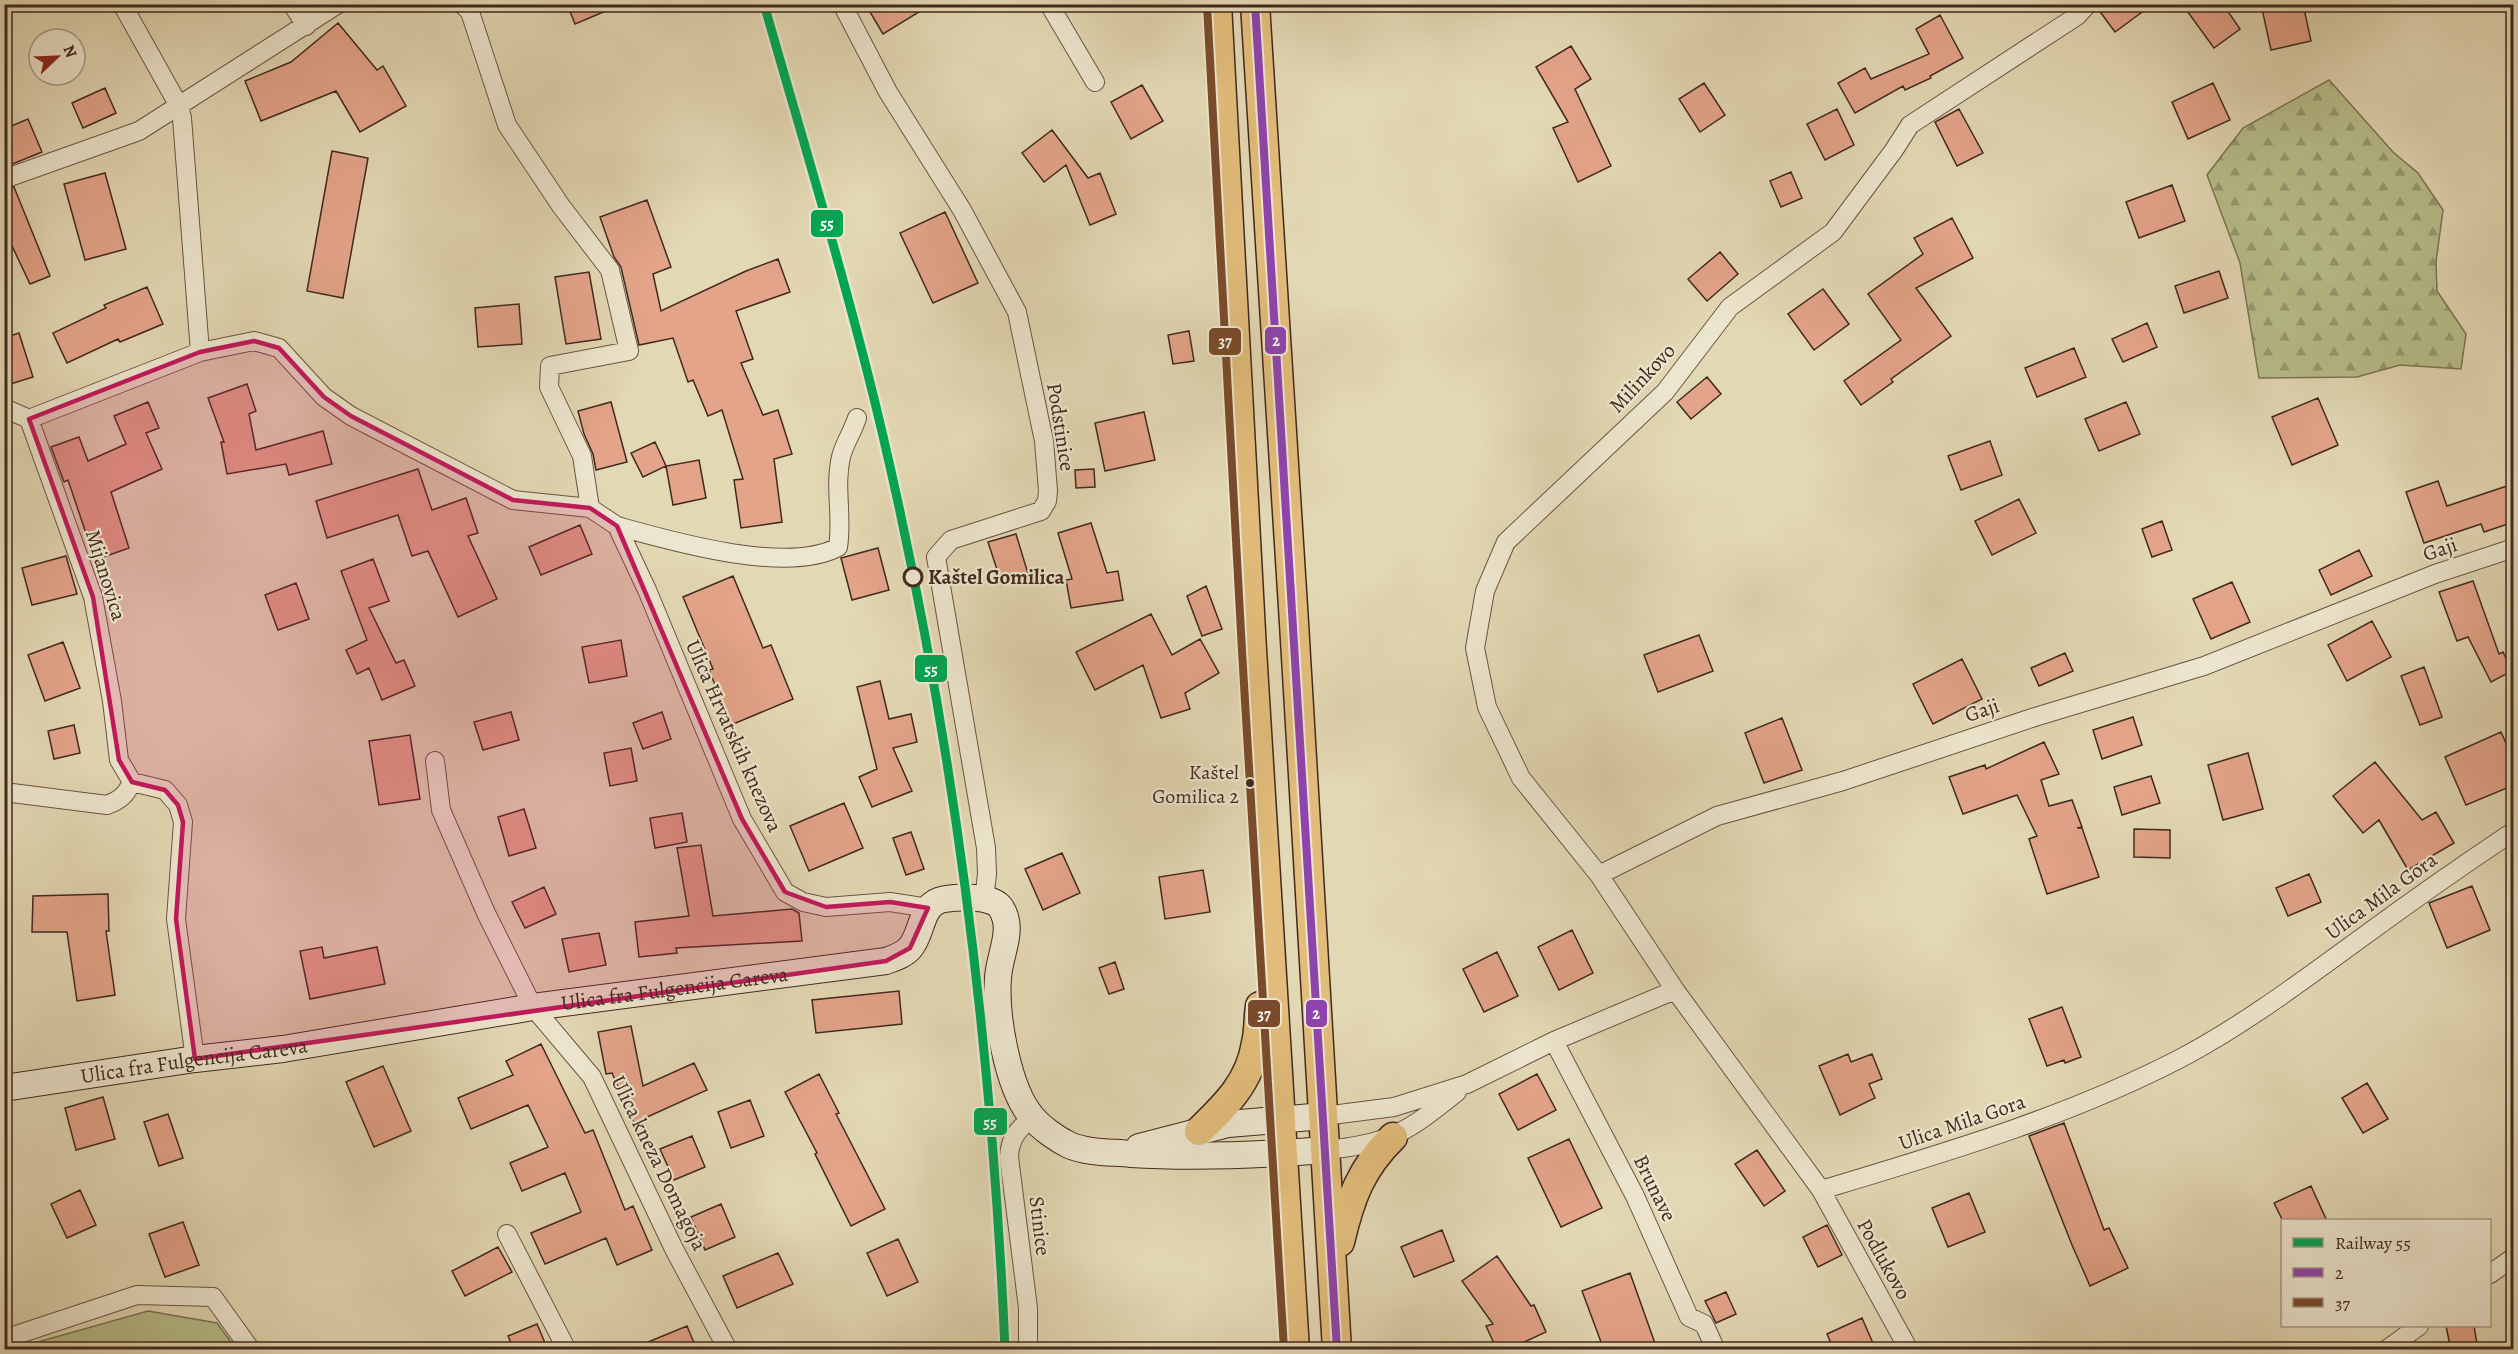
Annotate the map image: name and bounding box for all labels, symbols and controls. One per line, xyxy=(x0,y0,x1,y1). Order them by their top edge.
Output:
north arrow xyxy=(27,27,87,87)
text: N xyxy=(57,42,82,62)
line badge: 55 xyxy=(810,209,844,238)
text: 55 xyxy=(820,213,834,235)
line badge: 2 xyxy=(1264,326,1287,355)
line badge: 37 xyxy=(1208,327,1242,356)
text: 2 xyxy=(1272,330,1280,352)
text: 37 xyxy=(1218,331,1232,353)
street label: Milinkovo xyxy=(1603,337,1681,419)
street label: Podstinice xyxy=(1040,381,1082,473)
street label: Mijanovica xyxy=(79,526,133,624)
street label: Gaji xyxy=(2419,530,2461,568)
place label: Kaštel Gomilica xyxy=(928,563,1066,591)
marker: Kaštel Gomilica xyxy=(903,567,923,587)
street label: Ulica Hrvatskih knezova xyxy=(679,635,789,837)
line badge: 55 xyxy=(914,654,948,683)
text: 55 xyxy=(924,659,938,681)
street label: Gaji xyxy=(1961,691,2003,729)
place label: Kaštel Gomilica 2 xyxy=(1152,759,1239,810)
marker: Kaštel Gomilica 2 xyxy=(1244,777,1256,789)
street label: Ulica Mila Gora xyxy=(2319,846,2443,946)
street label: Ulica fra Fulgencija Careva xyxy=(559,960,790,1017)
line badge: 37 xyxy=(1247,999,1281,1028)
line badge: 2 xyxy=(1305,999,1328,1028)
text: 2 xyxy=(1312,1003,1320,1025)
text: 37 xyxy=(1257,1004,1271,1026)
street label: Ulica fra Fulgencija Careva xyxy=(79,1031,310,1090)
street label: Ulica kneza Domagoja xyxy=(604,1071,714,1255)
street label: Ulica Mila Gora xyxy=(1895,1087,2029,1157)
line badge: 55 xyxy=(973,1107,1008,1136)
text: 55 xyxy=(983,1112,997,1134)
street label: Brunave xyxy=(1627,1150,1683,1226)
street label: Stinice xyxy=(1022,1195,1058,1257)
street label: Podlukovo xyxy=(1850,1214,1918,1304)
legend xyxy=(2281,1219,2491,1327)
text: Railway 55 xyxy=(2335,1231,2411,1255)
text: 2 xyxy=(2335,1261,2344,1285)
text: 37 xyxy=(2335,1291,2350,1315)

